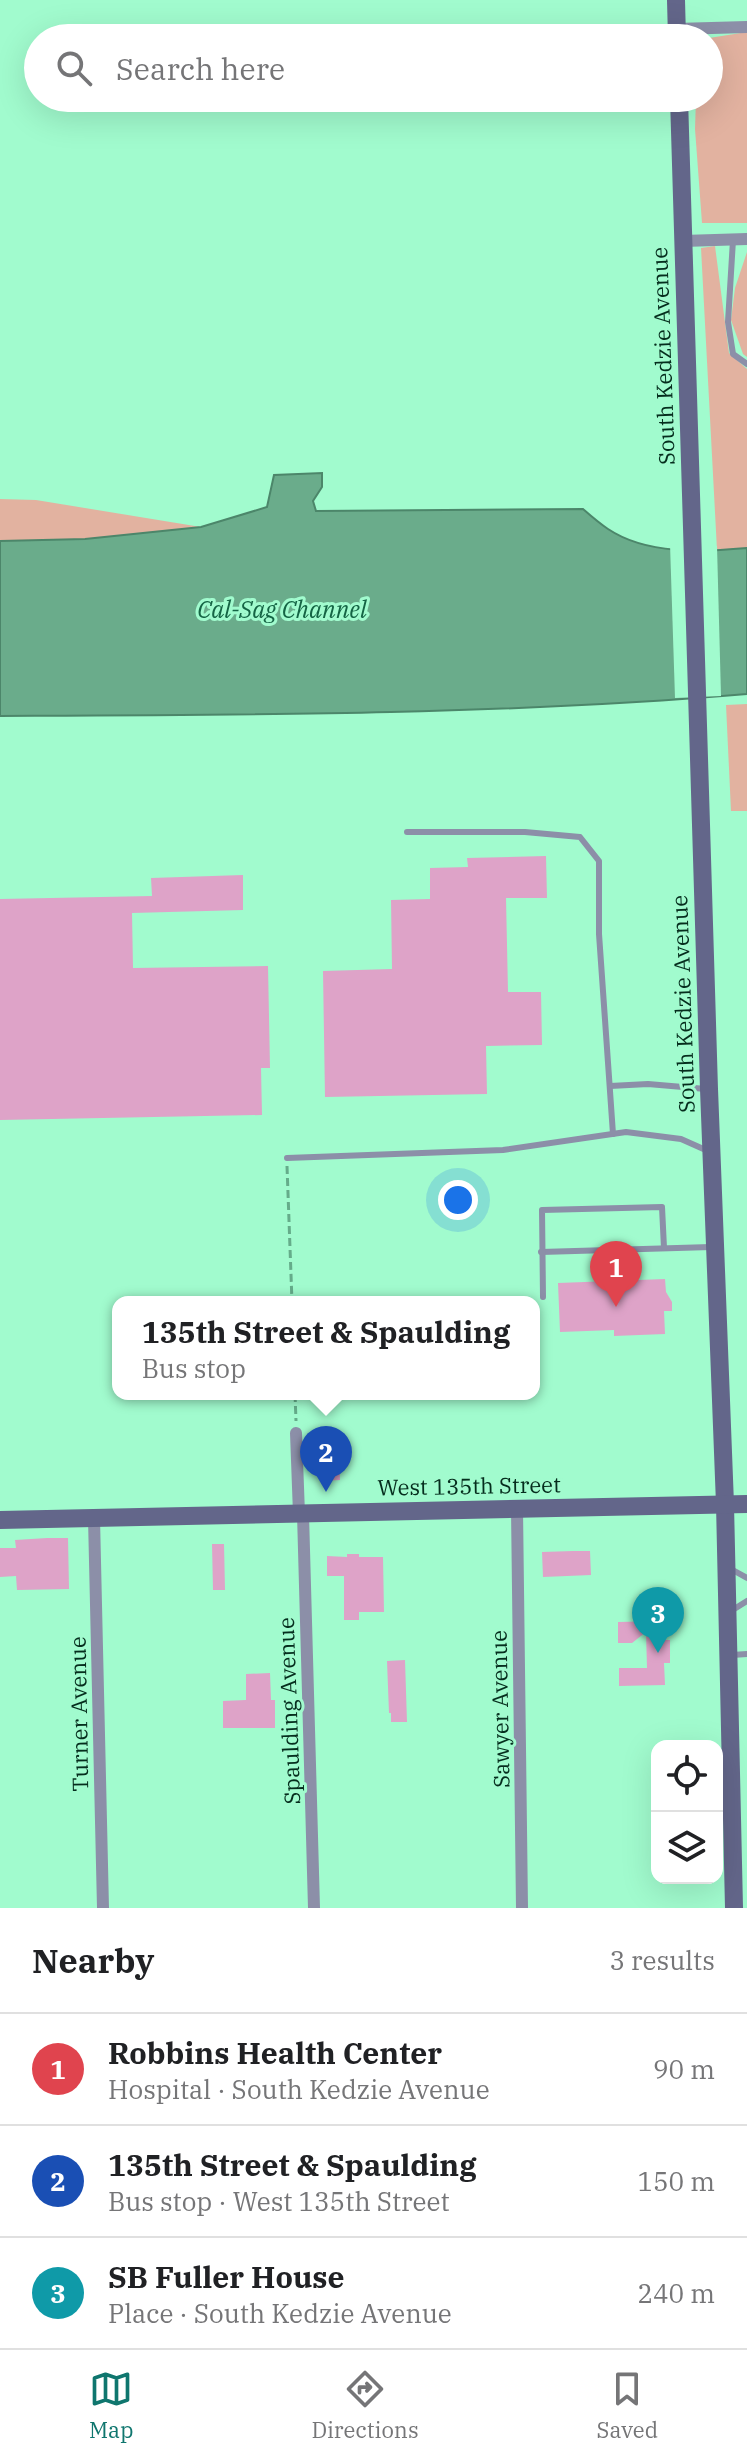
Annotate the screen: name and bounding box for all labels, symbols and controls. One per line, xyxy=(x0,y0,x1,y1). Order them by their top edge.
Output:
search box xyxy=(24,24,723,112)
icon: search xyxy=(52,46,96,90)
text: Search here xyxy=(116,49,285,88)
street label: South Kedzie Avenue xyxy=(644,246,681,466)
water label: Cal-Sag Channel xyxy=(197,593,368,625)
street label: South Kedzie Avenue xyxy=(664,894,701,1114)
your location xyxy=(438,1180,478,1220)
pin: 1 xyxy=(590,1241,642,1307)
popup xyxy=(112,1296,540,1400)
text: 135th Street & Spaulding xyxy=(142,1312,510,1351)
text: Bus stop xyxy=(142,1351,246,1385)
pin: 2 xyxy=(300,1426,352,1492)
street label: West 135th Street xyxy=(377,1469,561,1502)
pin: 3 xyxy=(632,1587,684,1653)
street label: Spaulding Avenue xyxy=(271,1617,306,1805)
street label: Sawyer Avenue xyxy=(484,1630,515,1788)
street label: Turner Avenue xyxy=(63,1636,94,1792)
map controls xyxy=(651,1740,723,1884)
button: locate xyxy=(651,1740,723,1812)
button: layers xyxy=(651,1812,723,1884)
text: Nearby xyxy=(32,1938,154,1982)
text: 3 results xyxy=(609,1943,715,1977)
text: Robbins Health Center xyxy=(108,2033,442,2072)
text: 1 xyxy=(50,2052,66,2086)
text: 90 m xyxy=(653,2052,715,2086)
text: Hospital · South Kedzie Avenue xyxy=(108,2072,490,2106)
text: 135th Street & Spaulding xyxy=(108,2145,477,2184)
text: 2 xyxy=(50,2164,66,2198)
text: 150 m xyxy=(637,2164,715,2198)
text: Bus stop · West 135th Street xyxy=(108,2184,450,2218)
text: SB Fuller House xyxy=(108,2257,345,2296)
text: 3 xyxy=(50,2276,66,2310)
text: 240 m xyxy=(637,2276,715,2310)
text: Place · South Kedzie Avenue xyxy=(108,2296,452,2330)
tab: Map xyxy=(89,2367,134,2444)
tab: Directions xyxy=(311,2367,419,2444)
tab: Saved xyxy=(596,2367,658,2444)

